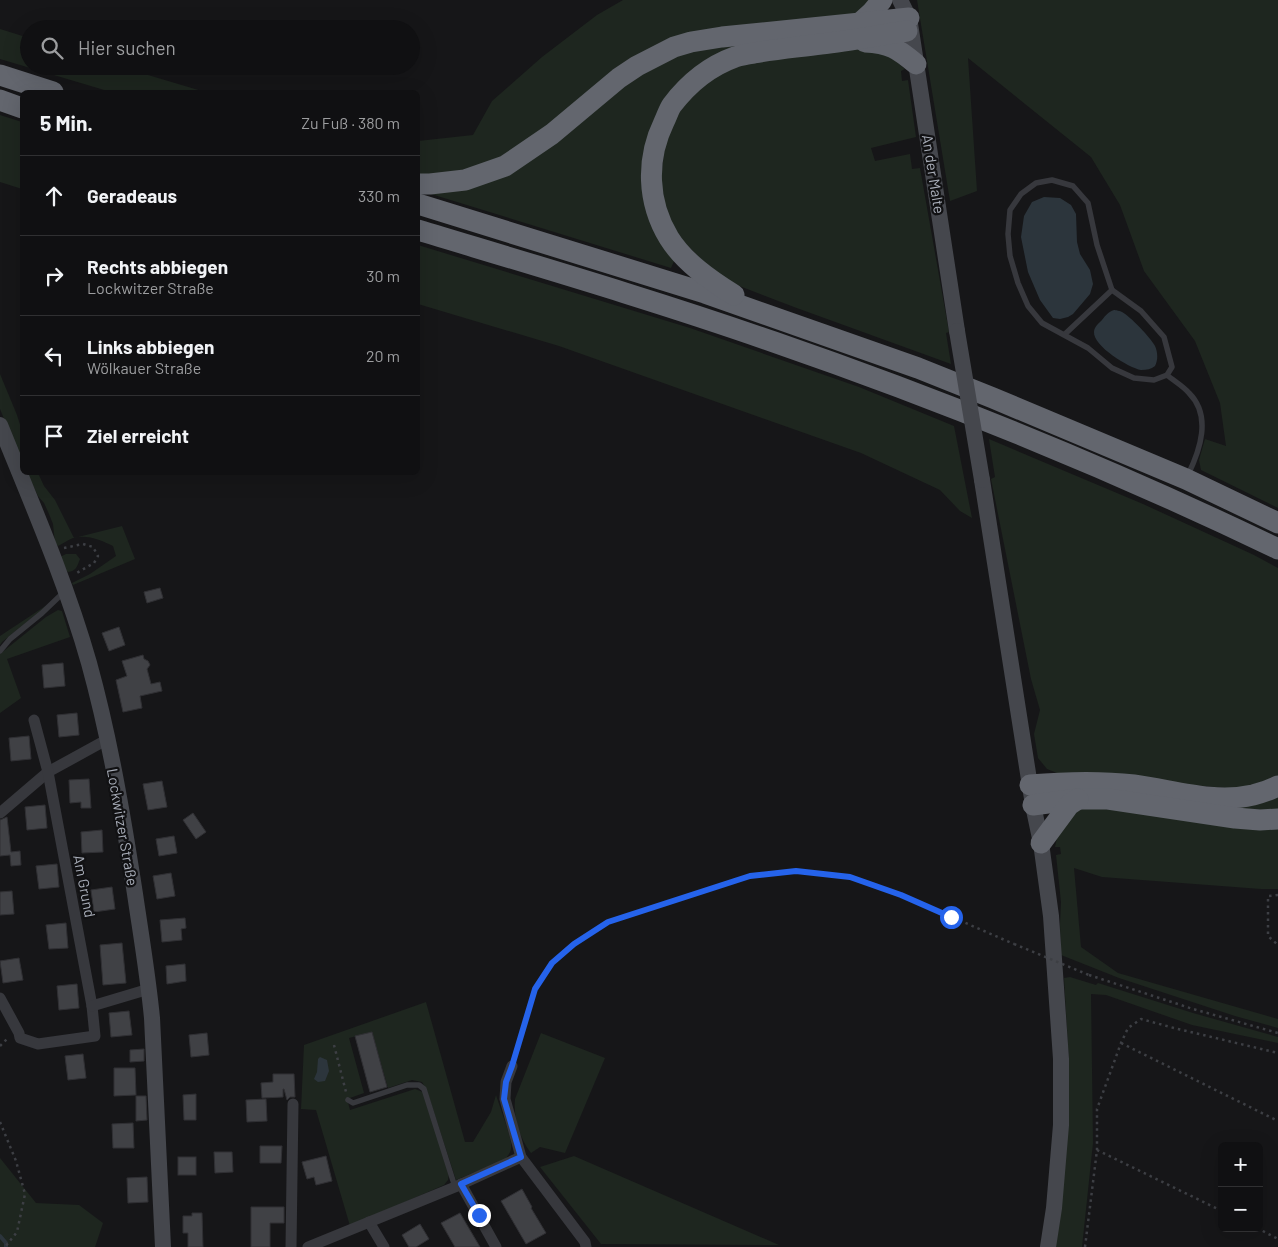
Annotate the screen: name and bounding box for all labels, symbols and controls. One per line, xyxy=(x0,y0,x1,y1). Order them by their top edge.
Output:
search box xyxy=(20,20,420,75)
icon: search xyxy=(38,34,66,62)
text: Hier suchen xyxy=(78,36,176,59)
text: 5 Min. xyxy=(40,110,93,135)
text: Zu Fuß · 380 m xyxy=(301,113,400,132)
street label: An der Malte xyxy=(919,133,949,215)
icon: ahead xyxy=(40,182,68,210)
text: Geradeaus xyxy=(87,184,177,207)
text: 330 m xyxy=(358,186,400,205)
text: Rechts abbiegen xyxy=(87,255,228,278)
icon: right xyxy=(40,262,68,290)
text: 30 m xyxy=(366,266,400,285)
text: Lockwitzer Straße xyxy=(87,278,214,297)
text: Links abbiegen xyxy=(87,335,214,358)
icon: left xyxy=(40,342,68,370)
text: 20 m xyxy=(366,346,400,365)
text: Wölkauer Straße xyxy=(87,358,201,377)
icon: arrive xyxy=(40,422,68,450)
text: Ziel erreicht xyxy=(87,424,189,447)
street label: Lockwitzer Straße xyxy=(104,767,142,887)
street label: Am Grund xyxy=(70,853,100,919)
route start xyxy=(940,906,963,929)
map controls xyxy=(1218,1142,1263,1232)
button: + xyxy=(1218,1142,1263,1187)
button: − xyxy=(1218,1187,1263,1232)
route end xyxy=(468,1204,491,1227)

